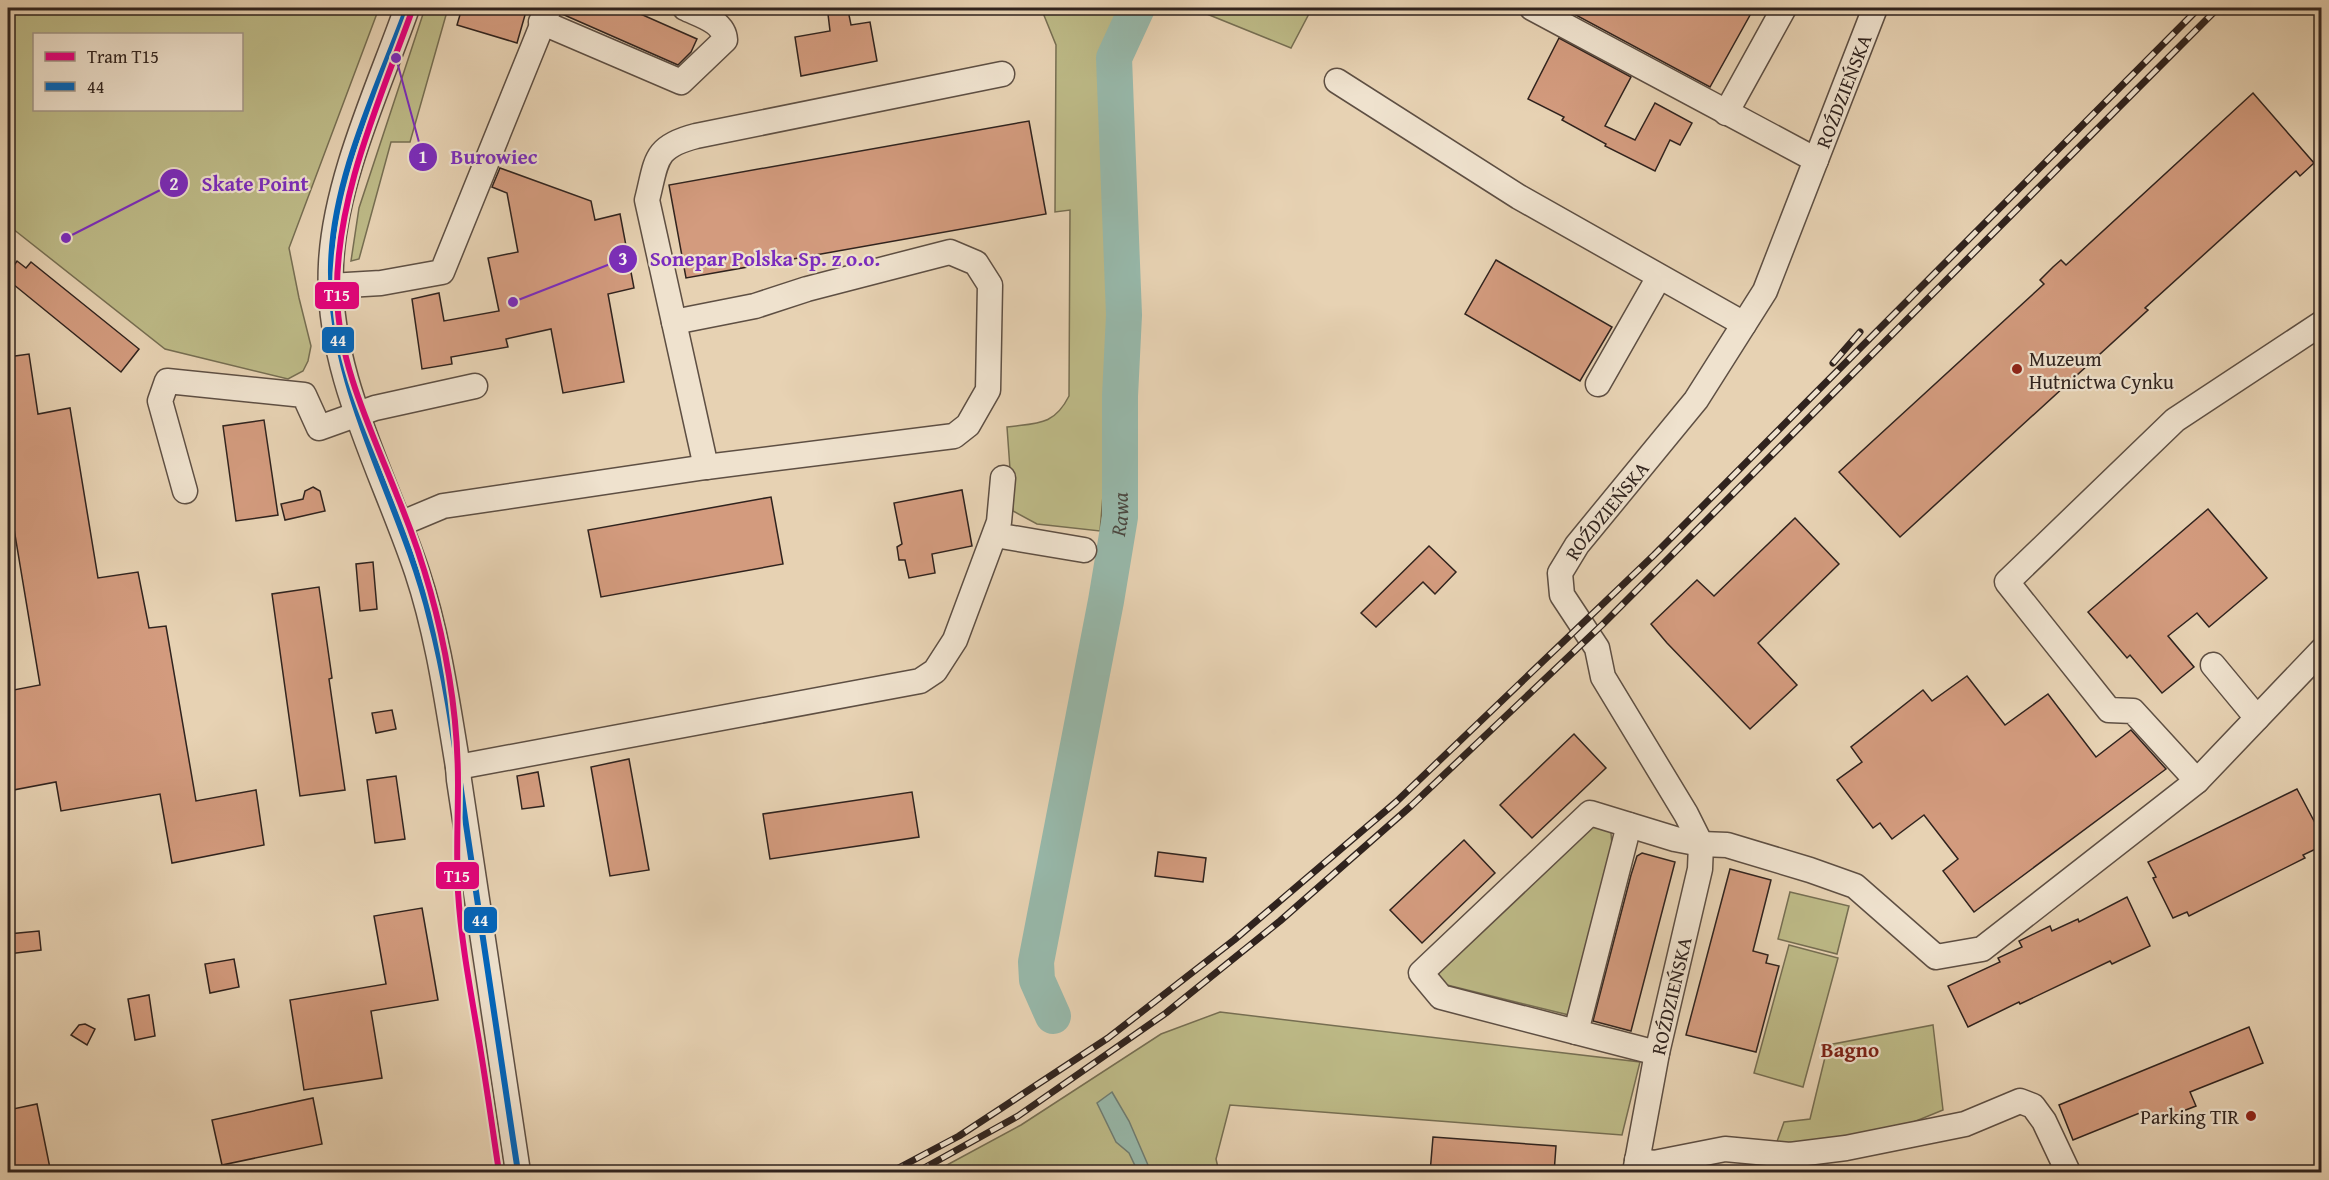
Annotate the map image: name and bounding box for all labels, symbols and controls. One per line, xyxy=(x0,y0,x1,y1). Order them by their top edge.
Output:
street label: ROŹDZIEŃSKA xyxy=(1808,30,1878,152)
legend xyxy=(33,33,243,111)
text: Tram T15 xyxy=(87,43,159,70)
text: 44 xyxy=(87,73,104,100)
callout: Burowiec xyxy=(408,137,549,176)
text: Burowiec xyxy=(451,141,538,172)
text: 1 xyxy=(418,143,428,170)
callout: Skate Point xyxy=(159,164,320,203)
text: Skate Point xyxy=(202,168,308,199)
text: 2 xyxy=(169,170,179,197)
callout: Sonepar Polska Sp. z o.o. xyxy=(608,239,893,278)
text: Sonepar Polska Sp. z o.o. xyxy=(650,243,880,274)
text: 3 xyxy=(618,245,628,272)
line badge: T15 xyxy=(314,281,360,310)
text: T15 xyxy=(324,283,350,307)
line badge: 44 xyxy=(321,326,355,354)
text: 44 xyxy=(330,328,346,352)
place label: Muzeum Hutnictwa Cynku xyxy=(2029,344,2174,396)
marker: Muzeum Hutnictwa Cynku xyxy=(2010,362,2024,376)
street label: ROŹDZIEŃSKA xyxy=(1557,454,1655,565)
water label: Rawa xyxy=(1101,492,1136,540)
line badge: T15 xyxy=(435,861,480,890)
text: T15 xyxy=(444,864,470,888)
line badge: 44 xyxy=(463,906,498,934)
text: 44 xyxy=(472,908,488,932)
street label: ROŹDZIEŃSKA xyxy=(1643,934,1698,1057)
district label: Bagno xyxy=(1821,1034,1879,1065)
place label: Parking TIR xyxy=(2140,1102,2239,1131)
marker: Parking TIR xyxy=(2244,1109,2258,1123)

